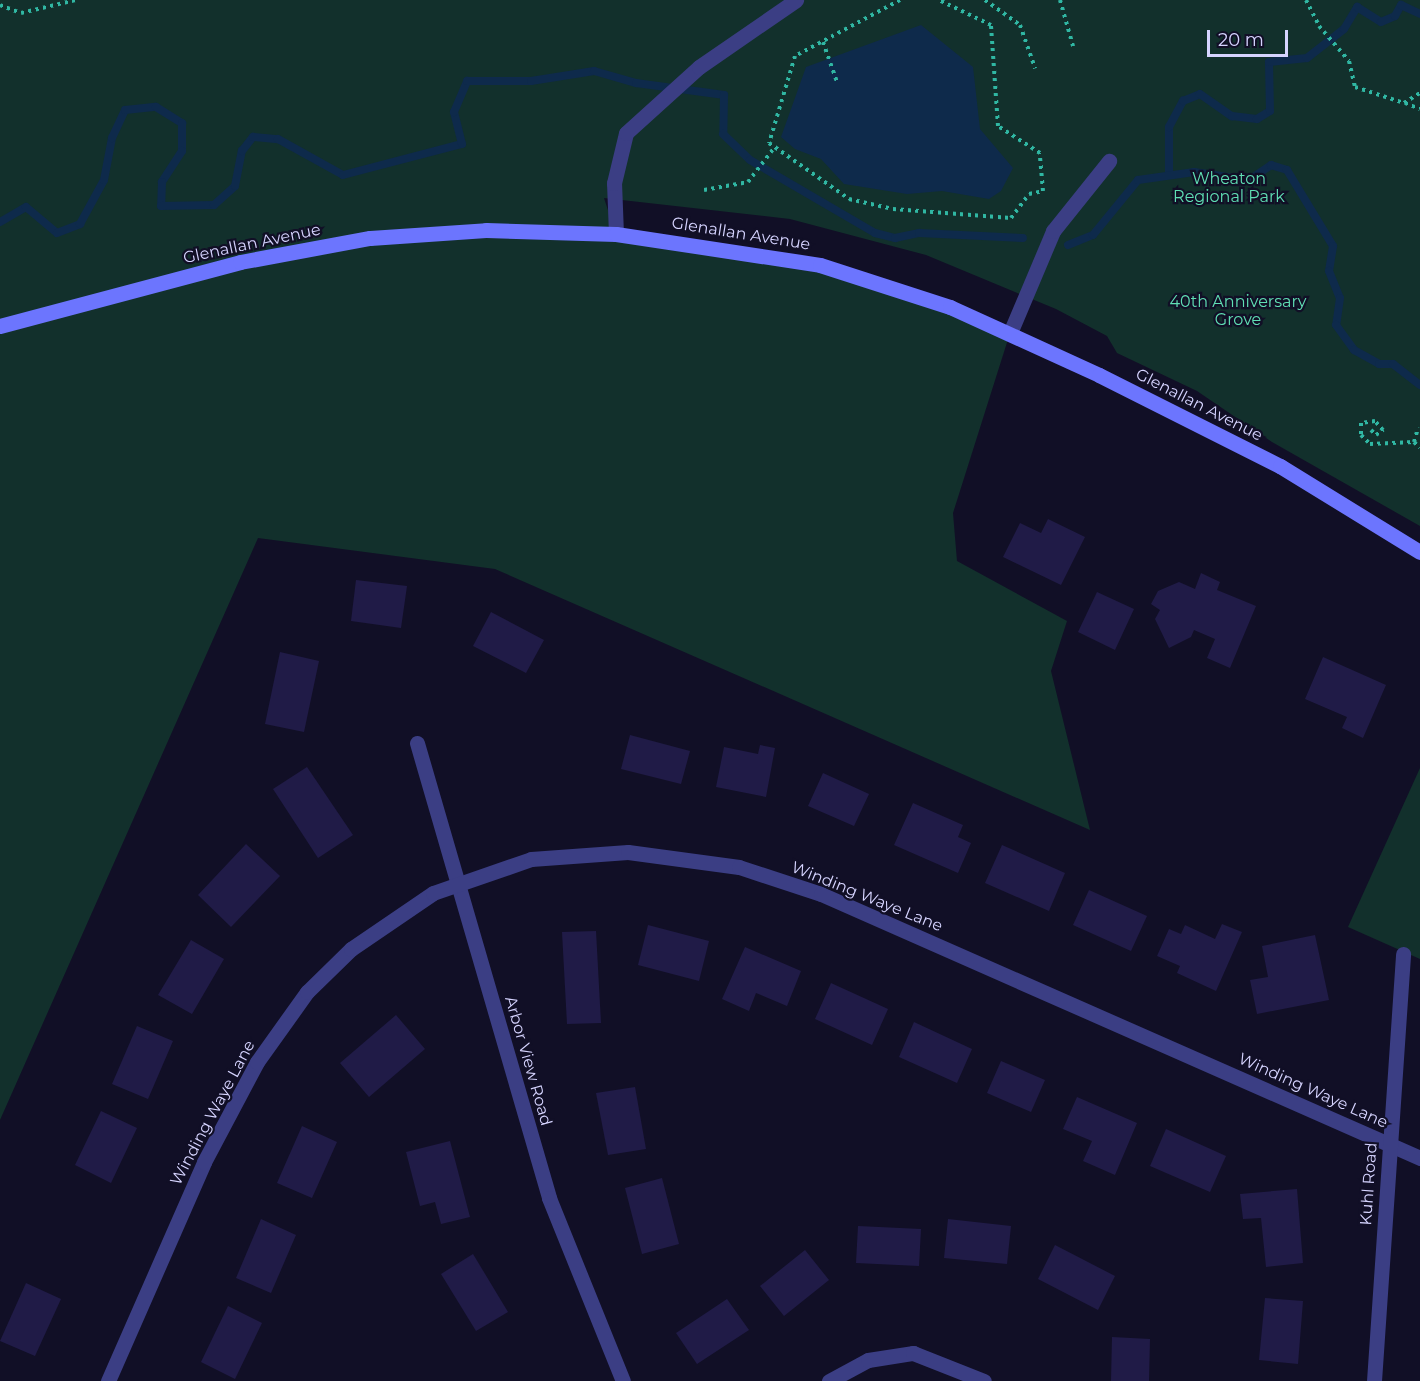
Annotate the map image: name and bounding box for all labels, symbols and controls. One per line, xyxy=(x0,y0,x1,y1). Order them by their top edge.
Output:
scale bar xyxy=(1210,18,1291,56)
text: 20 m xyxy=(1218,29,1264,51)
park label: Wheaton Regional Park xyxy=(1173,169,1285,207)
street label: Glenallan Avenue xyxy=(670,214,812,254)
street label: Glenallan Avenue xyxy=(182,220,322,268)
park label: 40th Anniversary Grove xyxy=(1170,292,1306,330)
street label: Glenallan Avenue xyxy=(1132,365,1266,445)
street label: Winding Waye Lane xyxy=(789,858,945,936)
street label: Arbor View Road xyxy=(500,994,556,1128)
street label: Winding Waye Lane xyxy=(167,1037,259,1189)
street label: Winding Waye Lane xyxy=(1235,1049,1391,1133)
street label: Kuhl Road xyxy=(1357,1142,1381,1226)

